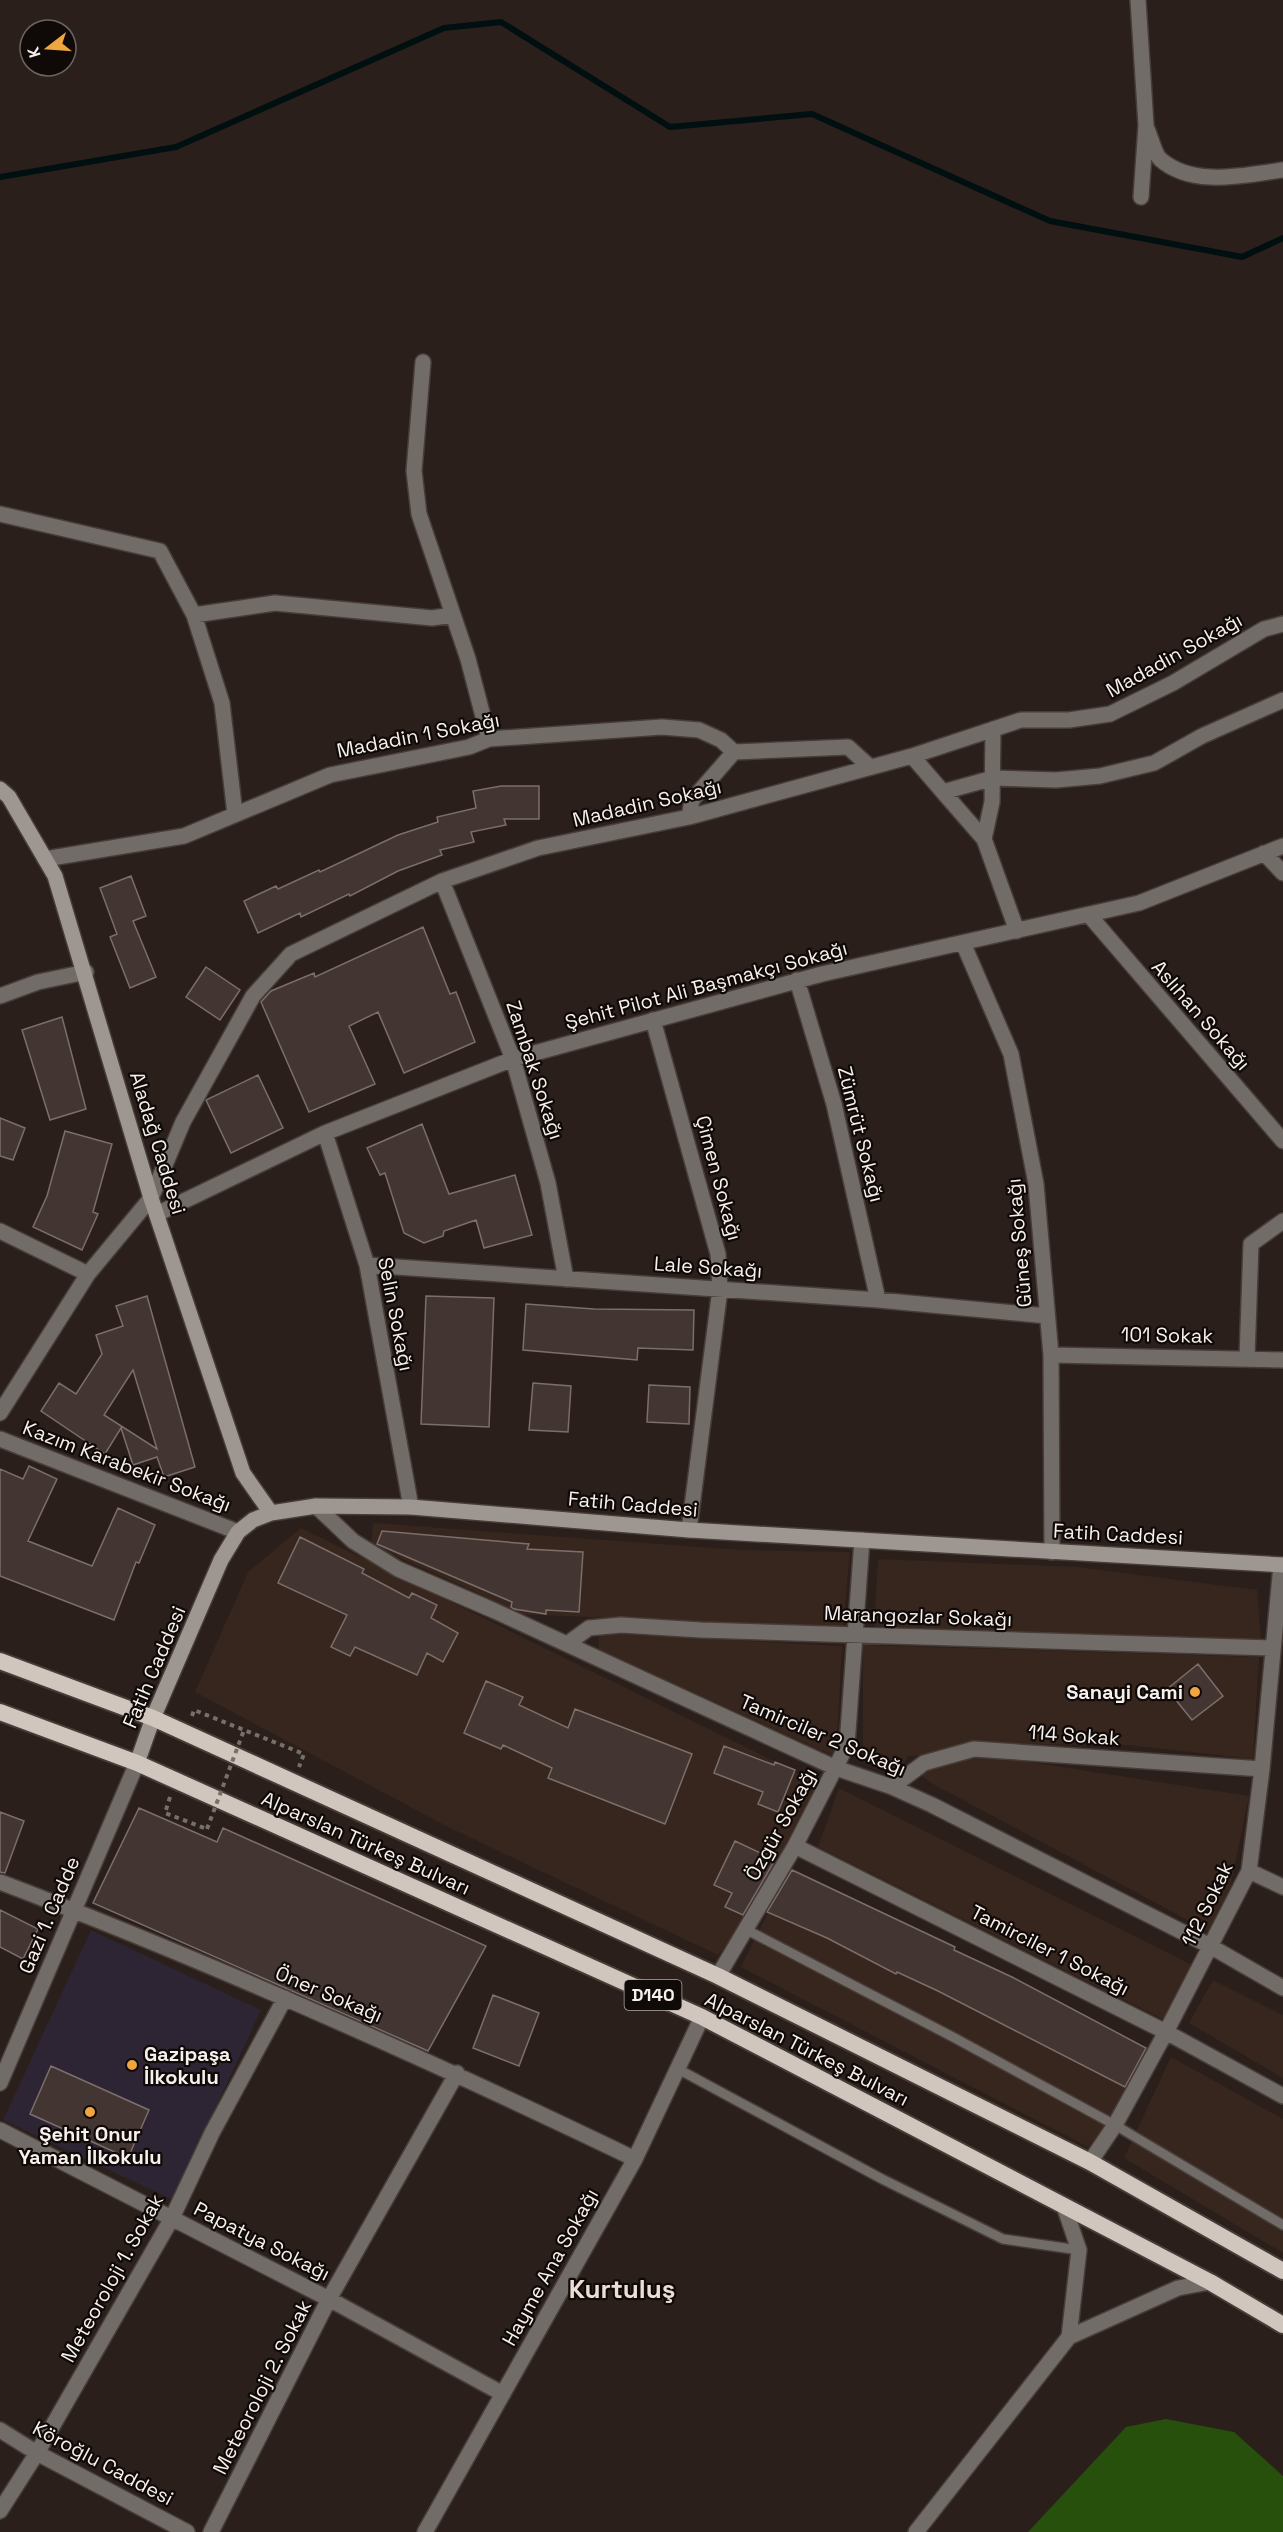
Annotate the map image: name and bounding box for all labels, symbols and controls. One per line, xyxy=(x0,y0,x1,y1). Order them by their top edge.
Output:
north arrow xyxy=(18,18,78,78)
text: K xyxy=(23,44,46,60)
street label: Madadin Sokağı xyxy=(1101,607,1247,703)
street label: Madadin 1 Sokağı xyxy=(334,706,502,764)
street label: Madadin Sokağı xyxy=(570,773,724,833)
street label: Şehit Pilot Ali Başmakçı Sokağı xyxy=(562,935,850,1035)
street label: Aslıhan Sokağı xyxy=(1146,954,1256,1076)
street label: Zambak Sokağı xyxy=(500,997,570,1143)
street label: Zümrüt Sokağı xyxy=(832,1063,890,1205)
street label: Aladağ Caddesi xyxy=(124,1068,192,1218)
street label: Çimen Sokağı xyxy=(690,1113,748,1243)
street label: Güneş Sokağı xyxy=(1000,1177,1038,1309)
street label: Lale Sokağı xyxy=(653,1250,763,1284)
street label: Selin Sokağı xyxy=(372,1255,420,1373)
street label: 101 Sokak xyxy=(1121,1321,1213,1349)
street label: Kazım Karabekir Sokağı xyxy=(19,1414,235,1518)
street label: Fatih Caddesi xyxy=(567,1485,699,1523)
street label: Fatih Caddesi xyxy=(1052,1518,1184,1550)
street label: Marangozlar Sokağı xyxy=(823,1600,1013,1632)
street label: Fatih Caddesi xyxy=(117,1602,191,1732)
place label: Sanayi Cami xyxy=(1066,1679,1183,1705)
marker: Sanayi Cami xyxy=(1188,1685,1202,1699)
street label: Tamirciler 2 Sokağı xyxy=(736,1688,910,1782)
street label: 114 Sokak xyxy=(1027,1719,1121,1751)
street label: Özgür Sokağı xyxy=(739,1763,823,1885)
street label: Alparslan Türkeş Bulvarı xyxy=(258,1785,474,1901)
street label: Gazi 1. Cadde xyxy=(13,1853,85,1977)
street label: 112 Sokak xyxy=(1175,1857,1239,1951)
street label: Tamirciler 1 Sokağı xyxy=(966,1899,1134,2001)
street label: Öner Sokağı xyxy=(271,1960,387,2028)
road number: D140 xyxy=(624,1980,682,2010)
street label: Alparslan Türkeş Bulvarı xyxy=(701,1986,913,2112)
place label: Gazipaşa İlkokulu xyxy=(144,2041,231,2090)
marker: Gazipaşa İlkokulu xyxy=(125,2058,139,2072)
marker: Şehit Onur Yaman İlkokulu xyxy=(83,2105,97,2119)
place label: Şehit Onur Yaman İlkokulu xyxy=(18,2121,162,2170)
street label: Hayme Ana Sokağı xyxy=(496,2184,604,2350)
street label: Meteoroloji 1. Sokak xyxy=(55,2189,169,2367)
street label: Papatya Sokağı xyxy=(190,2196,334,2286)
district label: Kurtuluş xyxy=(569,2272,675,2306)
street label: Meteoroloji 2. Sokak xyxy=(207,2295,317,2479)
street label: Köroğlu Caddesi xyxy=(28,2415,178,2511)

